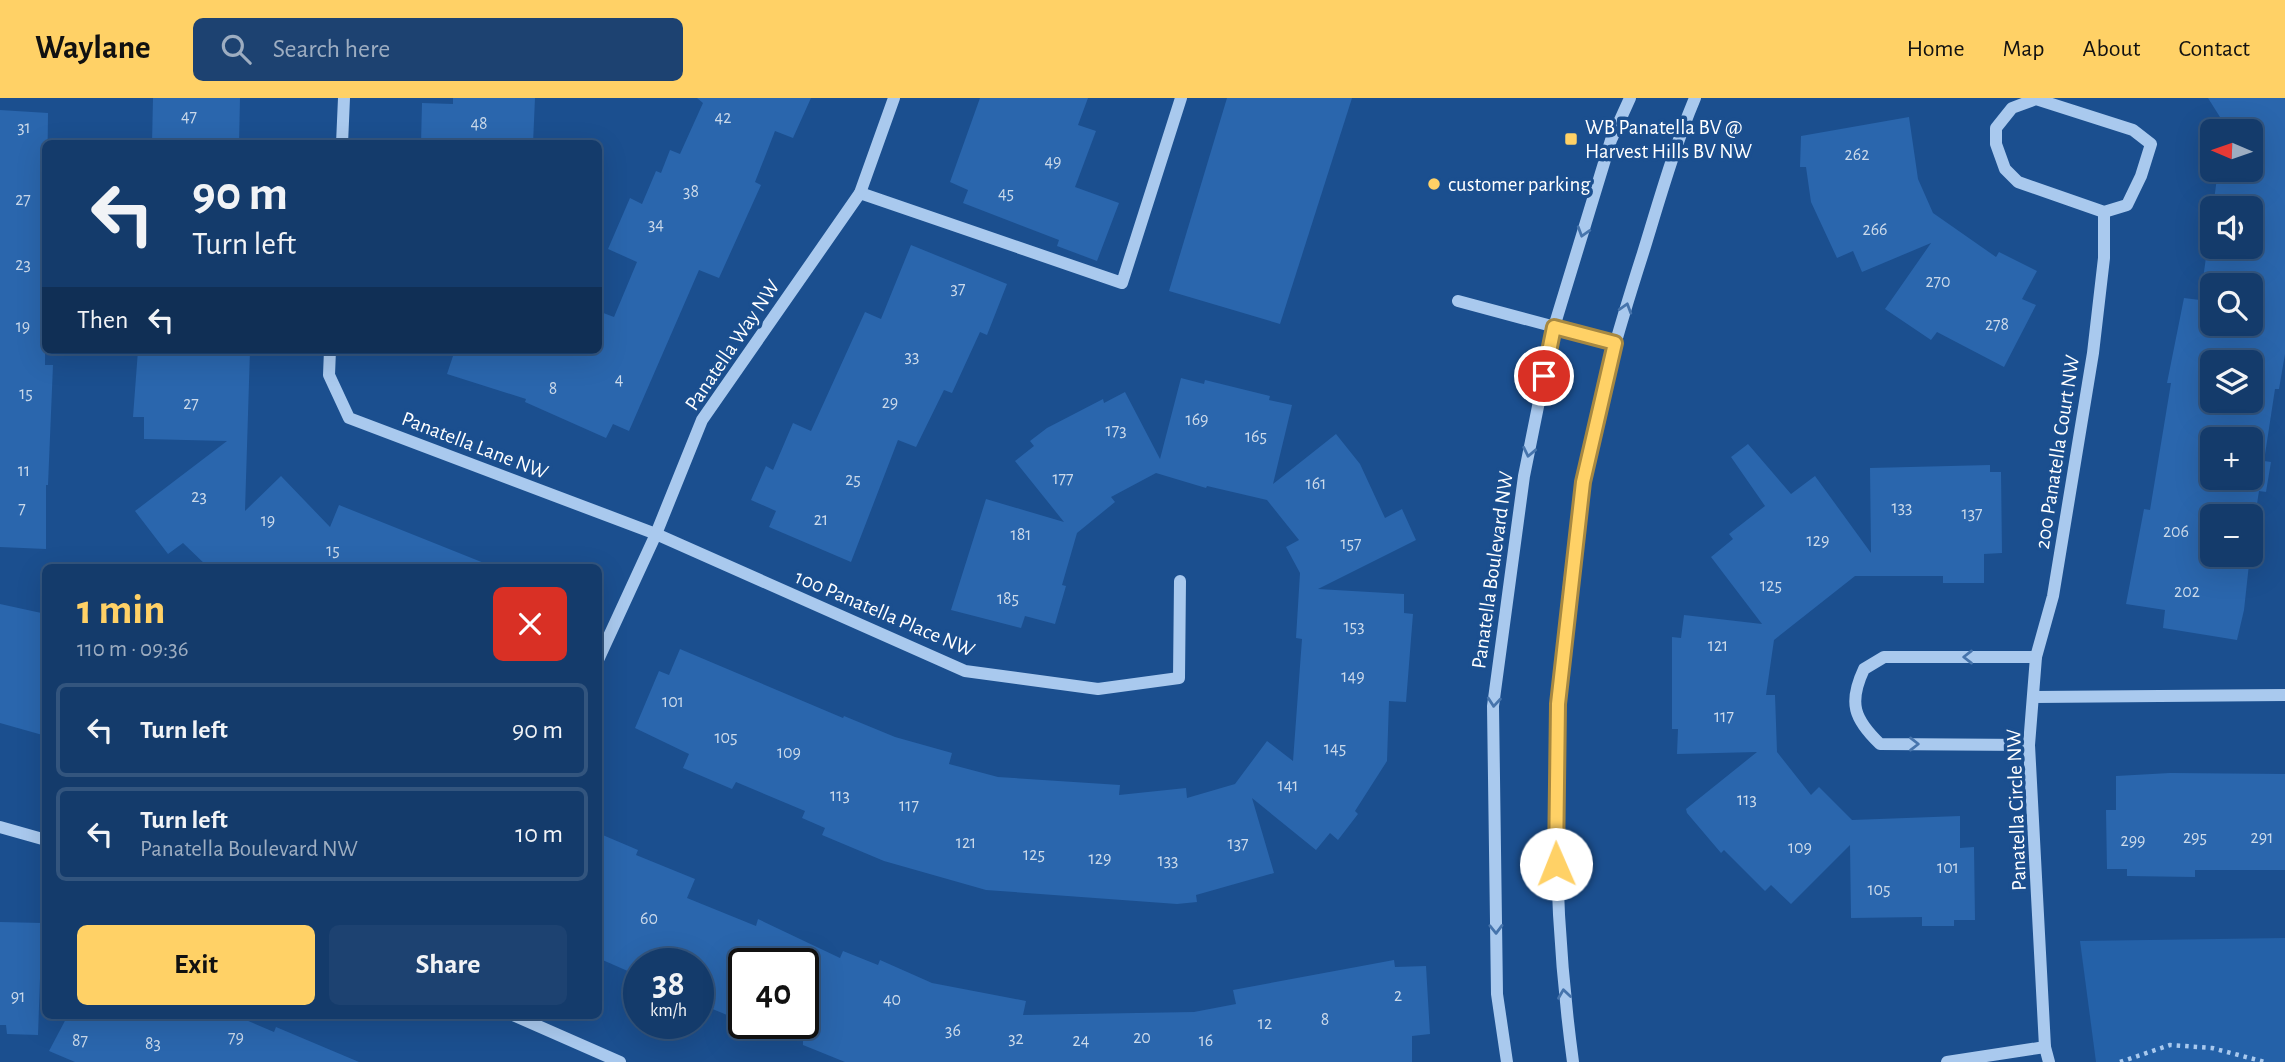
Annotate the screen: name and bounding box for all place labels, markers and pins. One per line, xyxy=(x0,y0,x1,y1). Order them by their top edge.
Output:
place label: WB Panatella BV @ Harvest Hills BV NW xyxy=(1585,117,1752,162)
marker: WB Panatella BV @ Harvest Hills BV NW xyxy=(1563,131,1579,147)
place label: customer parking xyxy=(1448,174,1591,195)
marker: customer parking xyxy=(1426,176,1442,192)
pin xyxy=(1514,346,1574,406)

